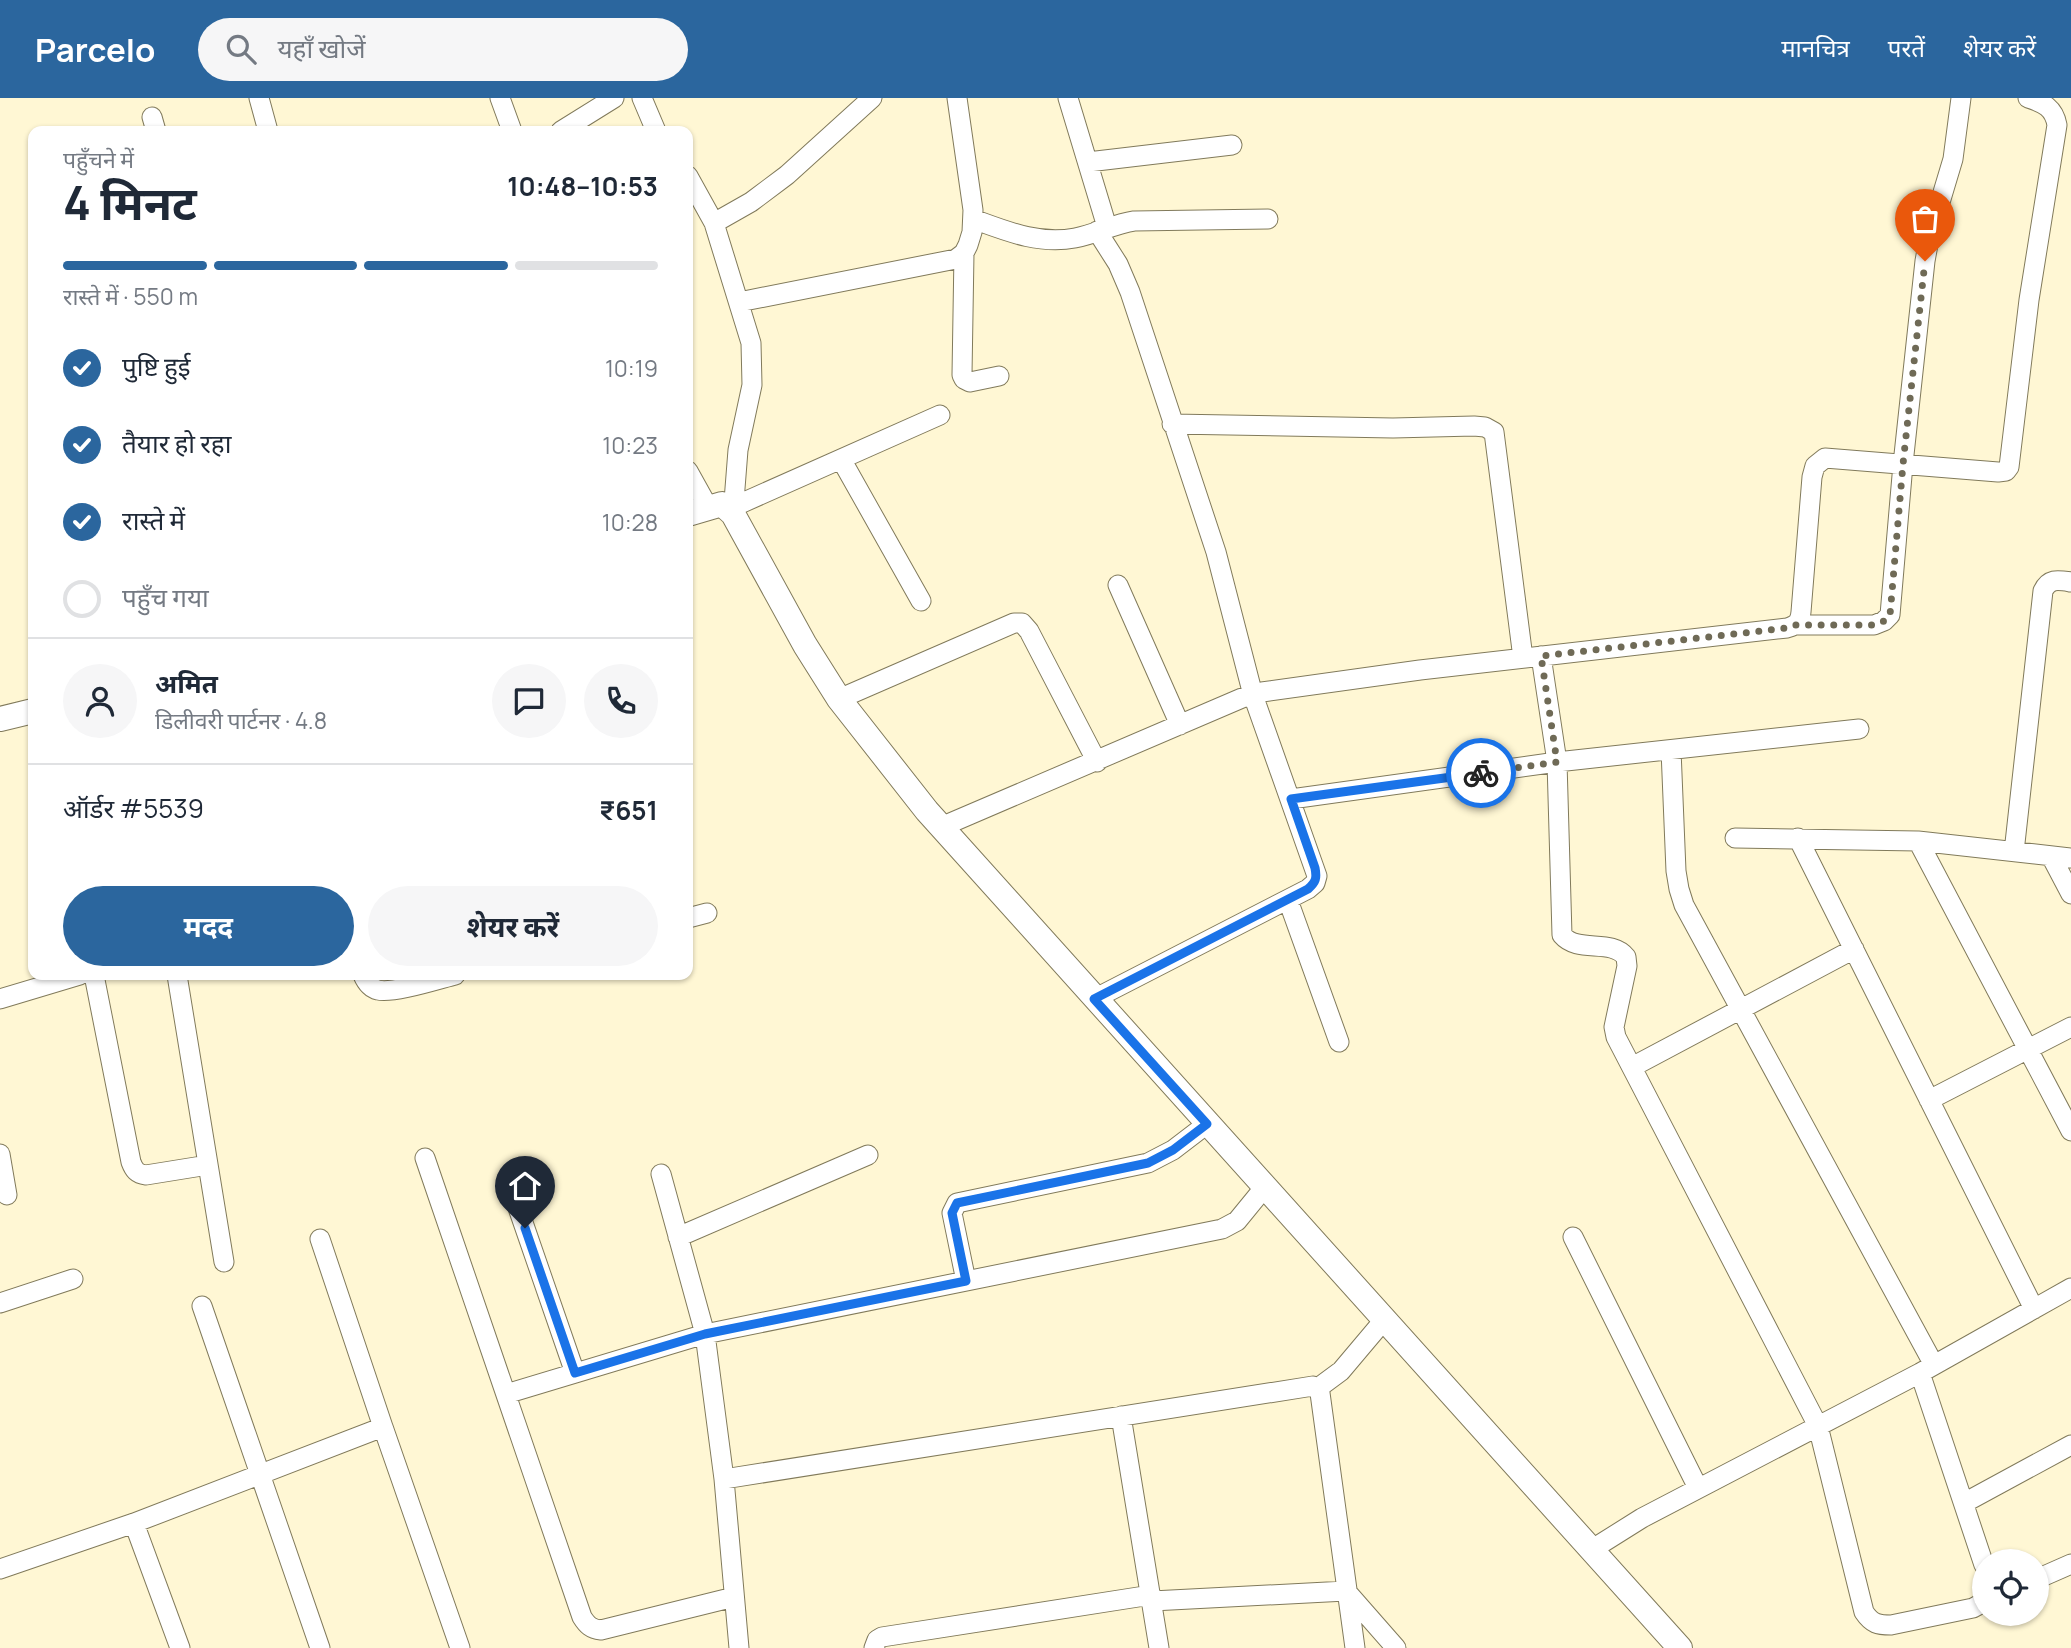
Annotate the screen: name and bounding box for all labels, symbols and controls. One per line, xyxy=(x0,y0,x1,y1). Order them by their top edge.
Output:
search box xyxy=(198,18,688,81)
text: Parcelo xyxy=(35,27,156,72)
icon: search xyxy=(222,30,260,68)
text: यहाँ खोजें xyxy=(278,30,366,66)
text: मानचित्र xyxy=(1781,31,1850,64)
text: परतें xyxy=(1888,31,1925,64)
text: शेयर करें xyxy=(1963,31,2036,64)
text: पहुँचने में xyxy=(63,143,134,175)
text: 10:48–10:53 xyxy=(507,168,658,204)
text: 4 मिनट xyxy=(63,171,197,234)
pin xyxy=(1895,189,1955,261)
icon: bag xyxy=(1906,200,1944,238)
text: रास्ते में · 550 m xyxy=(63,280,198,312)
text: पुष्टि हुई xyxy=(122,348,190,384)
icon: check xyxy=(63,349,101,387)
text: 10:19 xyxy=(605,352,658,384)
text: तैयार हो रहा xyxy=(122,425,231,461)
icon: check xyxy=(63,426,101,464)
text: 10:23 xyxy=(602,429,658,461)
text: रास्ते में xyxy=(122,502,185,538)
icon: check xyxy=(63,503,101,541)
text: 10:28 xyxy=(602,506,658,538)
text: पहुँच गया xyxy=(122,579,209,615)
button: person xyxy=(63,664,137,738)
button: chat xyxy=(492,664,566,738)
button: phone xyxy=(584,664,658,738)
text: अमित xyxy=(155,665,218,701)
text: डिलीवरी पार्टनर · 4.8 xyxy=(155,704,327,736)
courier xyxy=(1446,738,1516,808)
icon: bike xyxy=(1462,754,1500,792)
text: ऑर्डर #5539 xyxy=(63,790,204,826)
text: ₹651 xyxy=(599,792,658,828)
button: मदद xyxy=(63,886,354,966)
button: शेयर करें xyxy=(368,886,658,966)
pin xyxy=(495,1156,555,1228)
icon: home xyxy=(506,1167,544,1205)
map controls xyxy=(1972,1549,2049,1626)
button: locate xyxy=(1972,1549,2049,1626)

